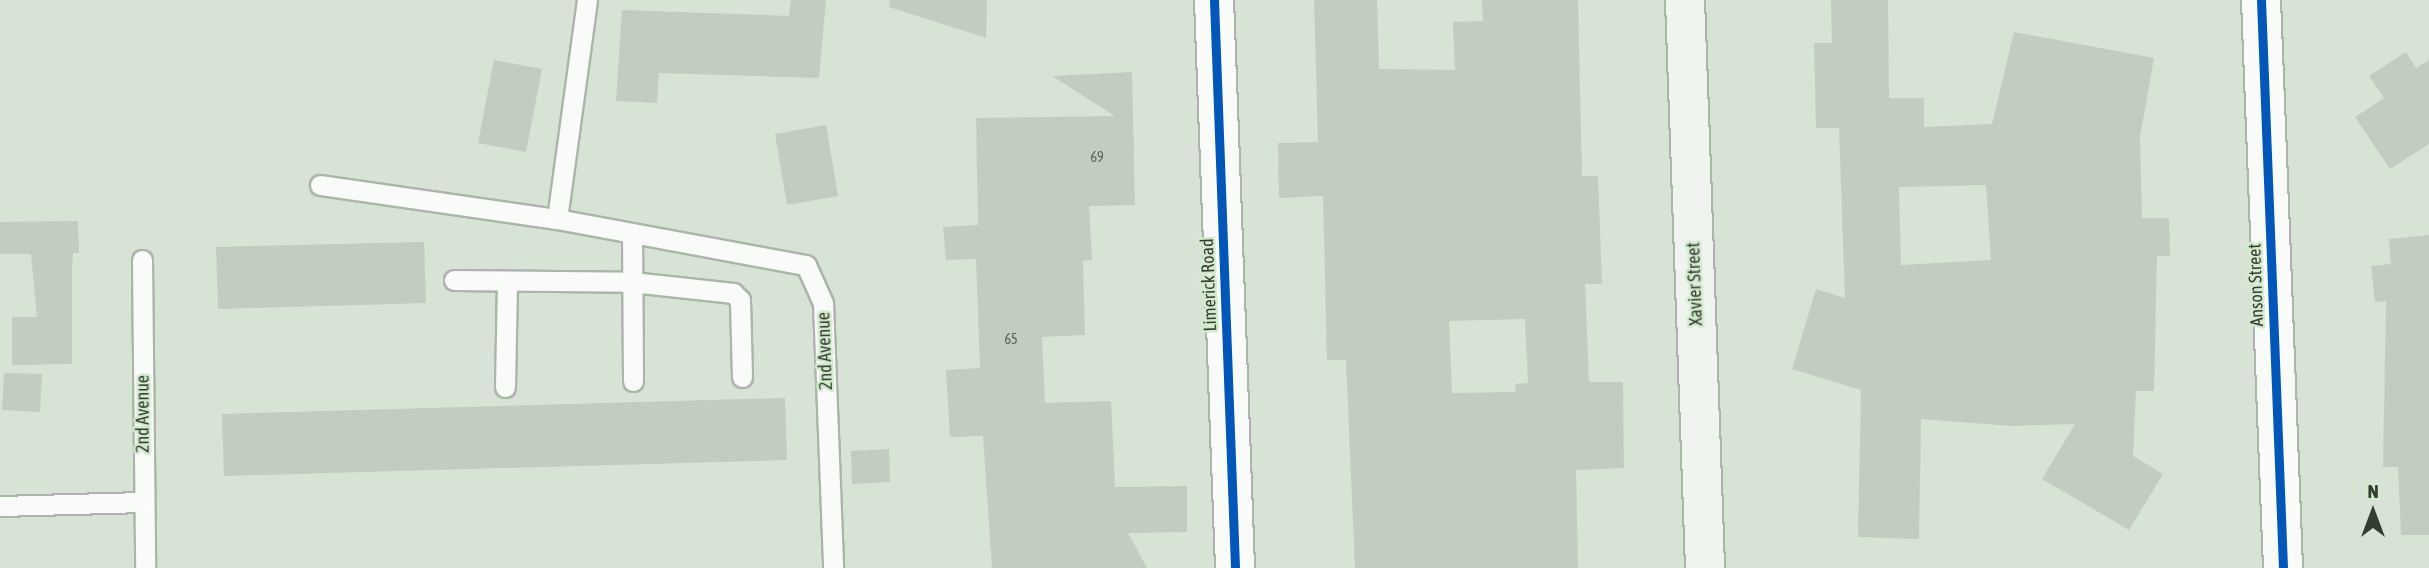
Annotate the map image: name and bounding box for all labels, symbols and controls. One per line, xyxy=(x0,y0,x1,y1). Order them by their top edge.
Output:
house number: 69 xyxy=(1090,149,1104,165)
street label: Limerick Road xyxy=(1197,238,1221,332)
street label: Xavier Street xyxy=(1683,242,1707,326)
street label: Anson Street xyxy=(2244,243,2268,327)
street label: 2nd Avenue xyxy=(813,312,837,390)
house number: 65 xyxy=(1004,331,1018,347)
street label: 2nd Avenue xyxy=(132,375,154,453)
north arrow xyxy=(2338,477,2408,547)
text: N xyxy=(2367,480,2379,502)

